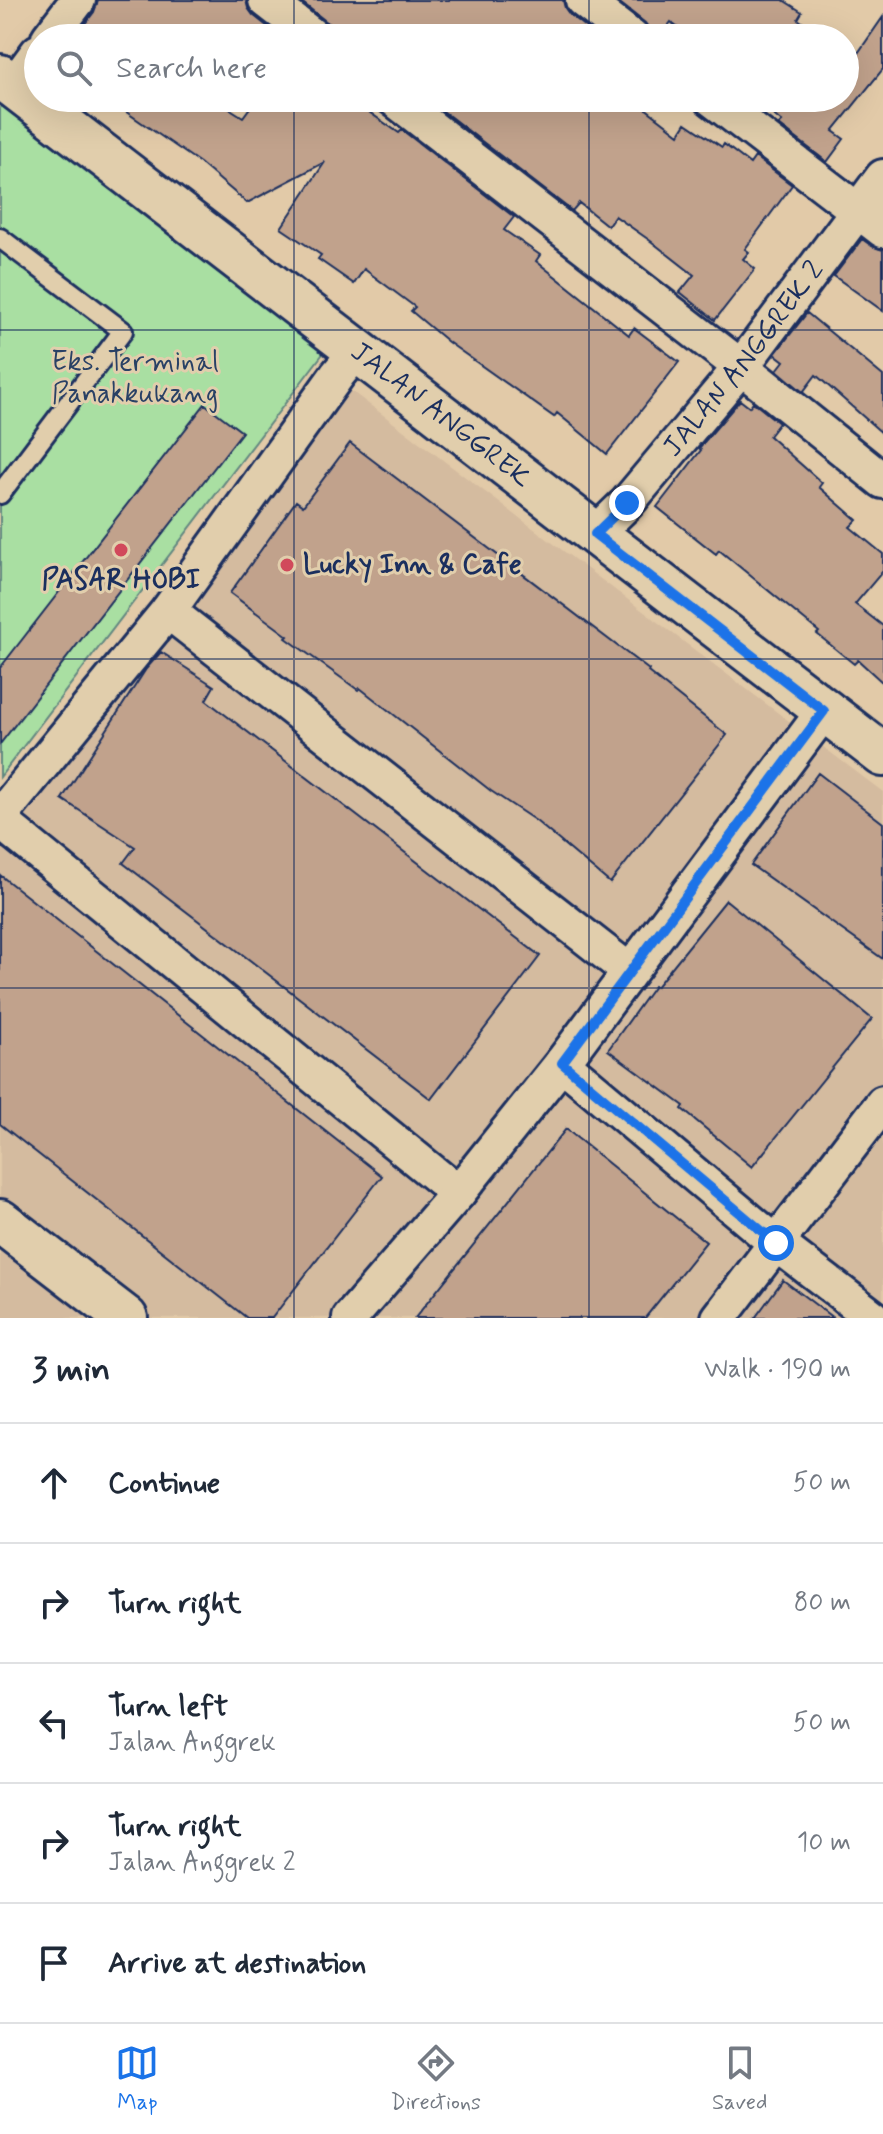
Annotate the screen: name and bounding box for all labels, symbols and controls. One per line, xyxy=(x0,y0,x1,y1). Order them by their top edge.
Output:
search box xyxy=(24,24,859,112)
icon: search xyxy=(52,46,96,90)
text: Search here xyxy=(116,49,267,88)
street label: JALAN ANGGREK 2 xyxy=(655,253,833,465)
street label: JALAN ANGGREK xyxy=(343,334,539,496)
park label: Eks. Terminal Panakkukang xyxy=(51,344,219,413)
route end xyxy=(609,485,645,521)
marker: PASAR HOBI xyxy=(112,541,130,559)
place label: Lucky Inn & Cafe xyxy=(303,547,522,584)
marker: Lucky Inn & Cafe xyxy=(278,556,296,574)
place label: PASAR HOBI xyxy=(42,562,200,599)
route start xyxy=(758,1225,794,1261)
text: 3 min xyxy=(32,1348,110,1393)
text: Walk · 190 m xyxy=(704,1353,851,1387)
icon: ahead xyxy=(32,1461,76,1505)
text: Continue xyxy=(108,1464,220,1503)
text: 50 m xyxy=(793,1466,851,1500)
icon: right xyxy=(32,1581,76,1625)
text: Turn right xyxy=(108,1584,241,1623)
text: 80 m xyxy=(794,1586,851,1620)
text: Turn left xyxy=(108,1687,228,1726)
icon: left xyxy=(32,1701,76,1745)
text: 50 m xyxy=(793,1706,851,1740)
text: Jalan Anggrek xyxy=(108,1726,276,1760)
text: Turn right xyxy=(108,1807,241,1846)
icon: right xyxy=(32,1821,76,1865)
text: 10 m xyxy=(797,1826,851,1860)
text: Jalan Anggrek 2 xyxy=(108,1846,295,1880)
icon: arrive xyxy=(32,1941,76,1985)
text: Arrive at destination xyxy=(108,1944,366,1983)
tab: Map xyxy=(115,2041,159,2117)
tab: Directions xyxy=(390,2041,481,2117)
tab: Saved xyxy=(712,2041,767,2117)

